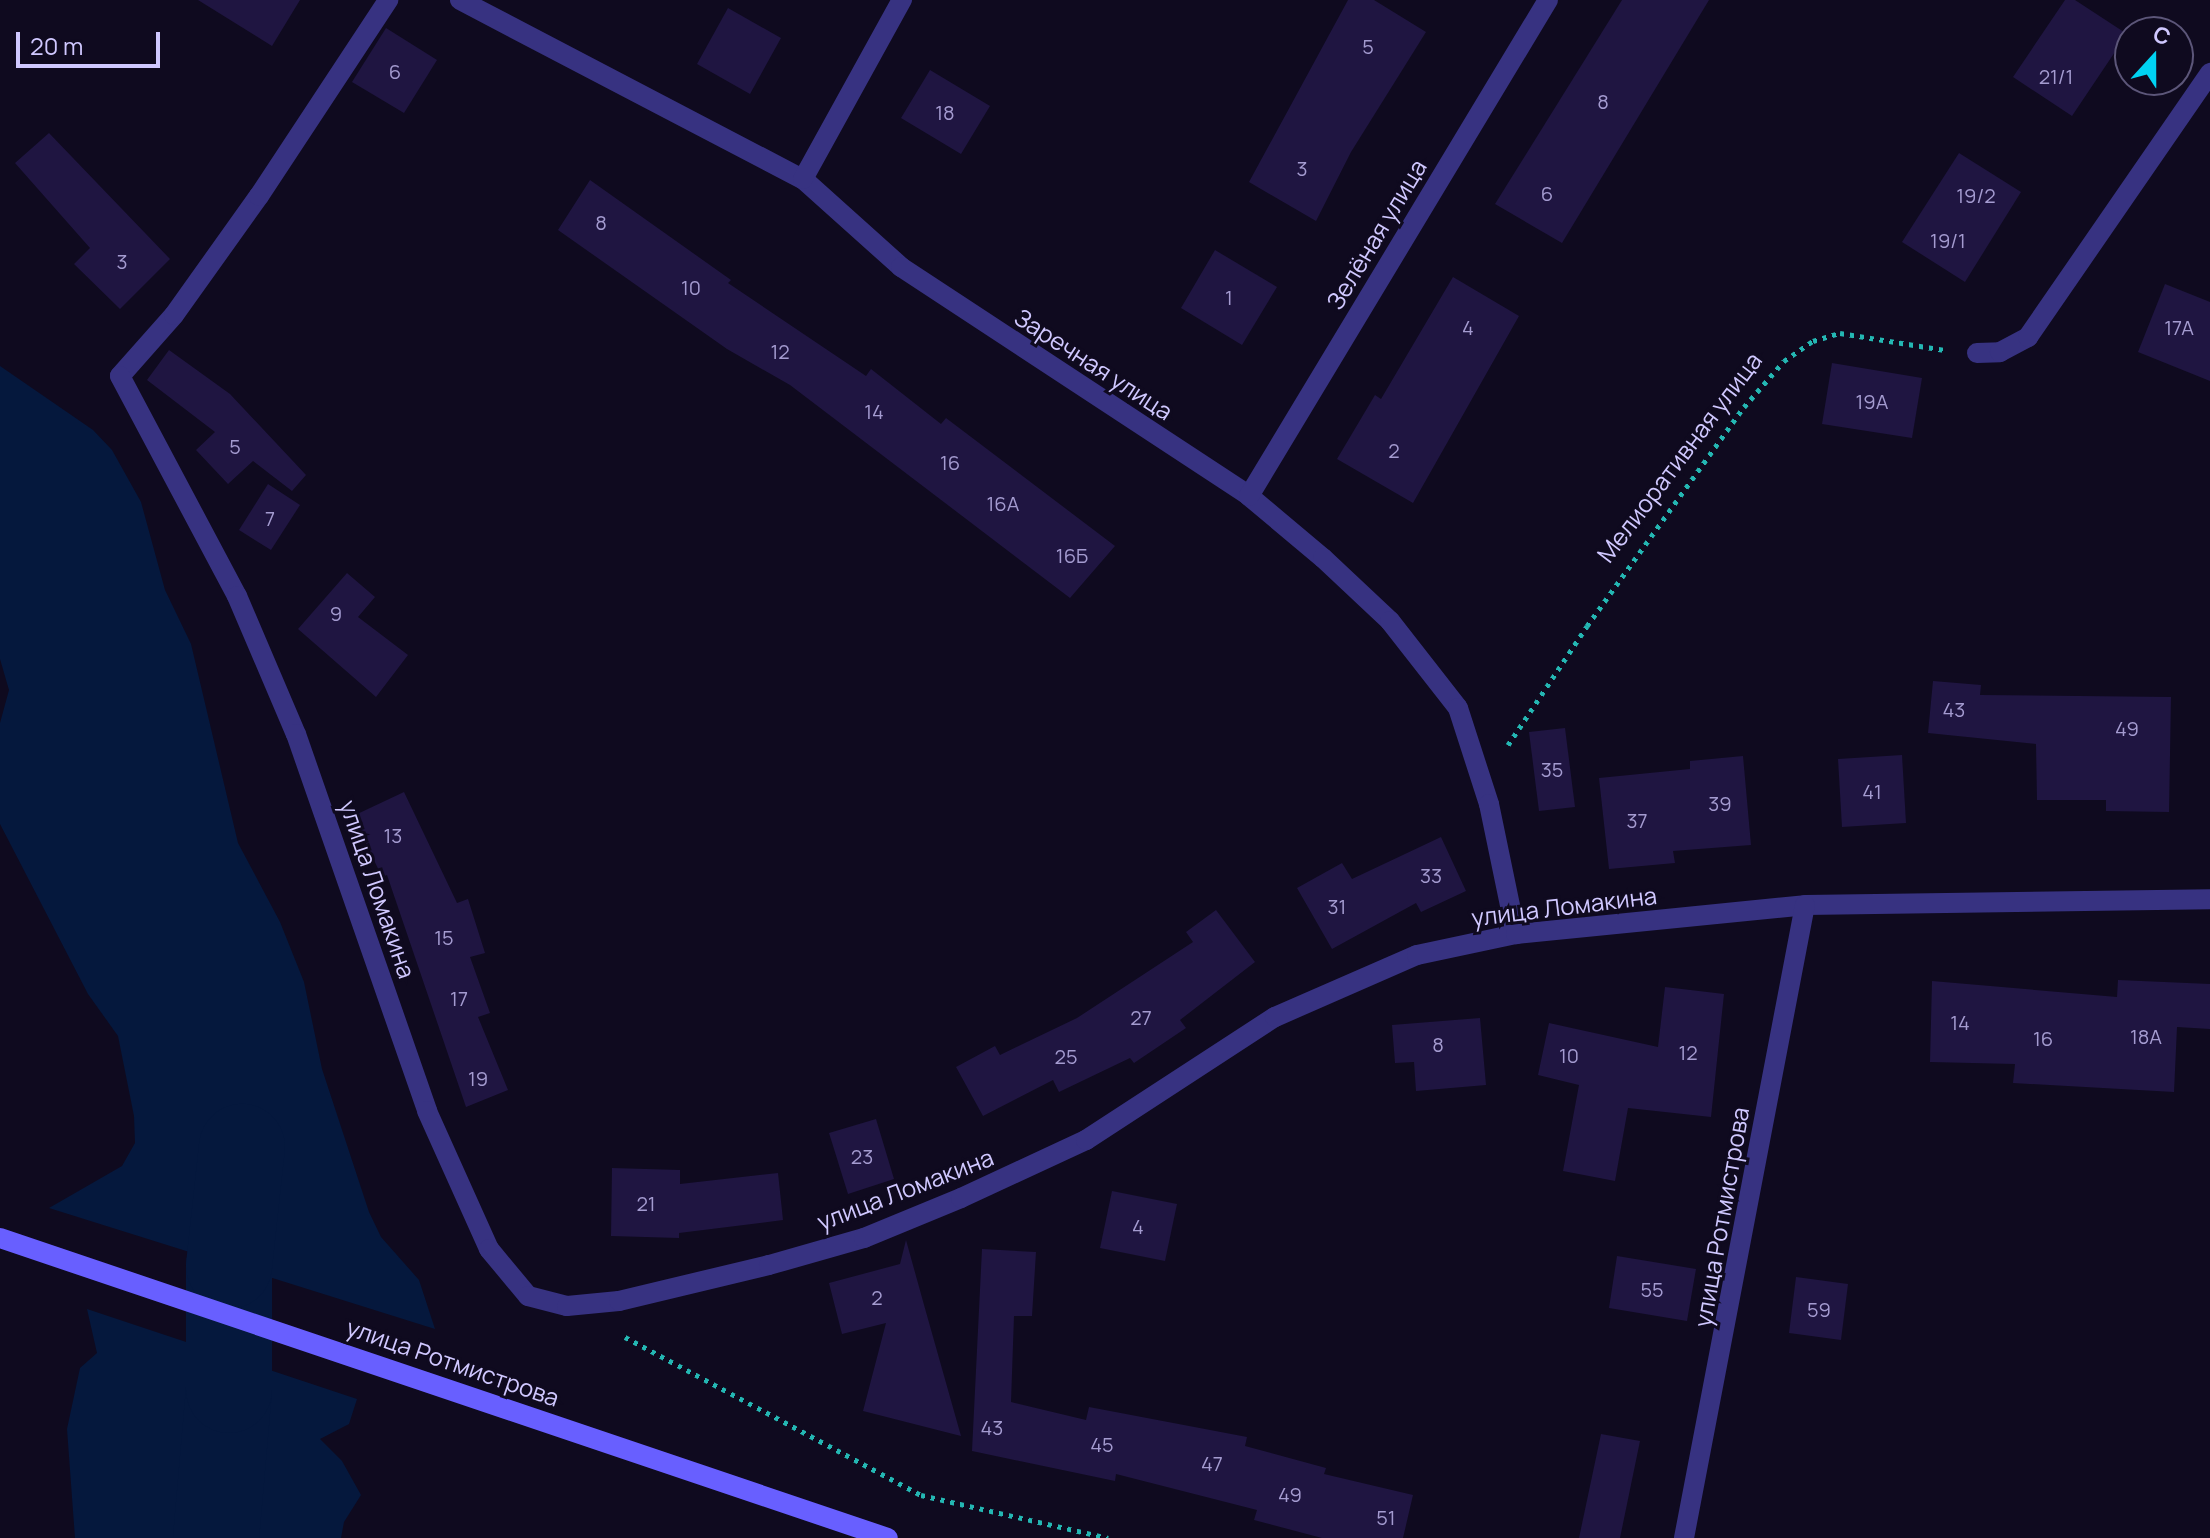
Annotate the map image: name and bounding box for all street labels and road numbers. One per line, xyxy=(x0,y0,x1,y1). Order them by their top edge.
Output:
street label: Зелёная улица xyxy=(1320,154,1432,314)
street label: Заречная улица xyxy=(1010,302,1178,426)
street label: Мелиоративная улица xyxy=(1591,346,1767,568)
street label: улица Ломакина xyxy=(334,796,422,982)
street label: улица Ломакина xyxy=(1470,880,1658,932)
street label: улица Ротмистрова xyxy=(1687,1105,1755,1329)
street label: улица Ломакина xyxy=(813,1142,997,1236)
street label: улица Ротмистрова xyxy=(343,1312,563,1412)

